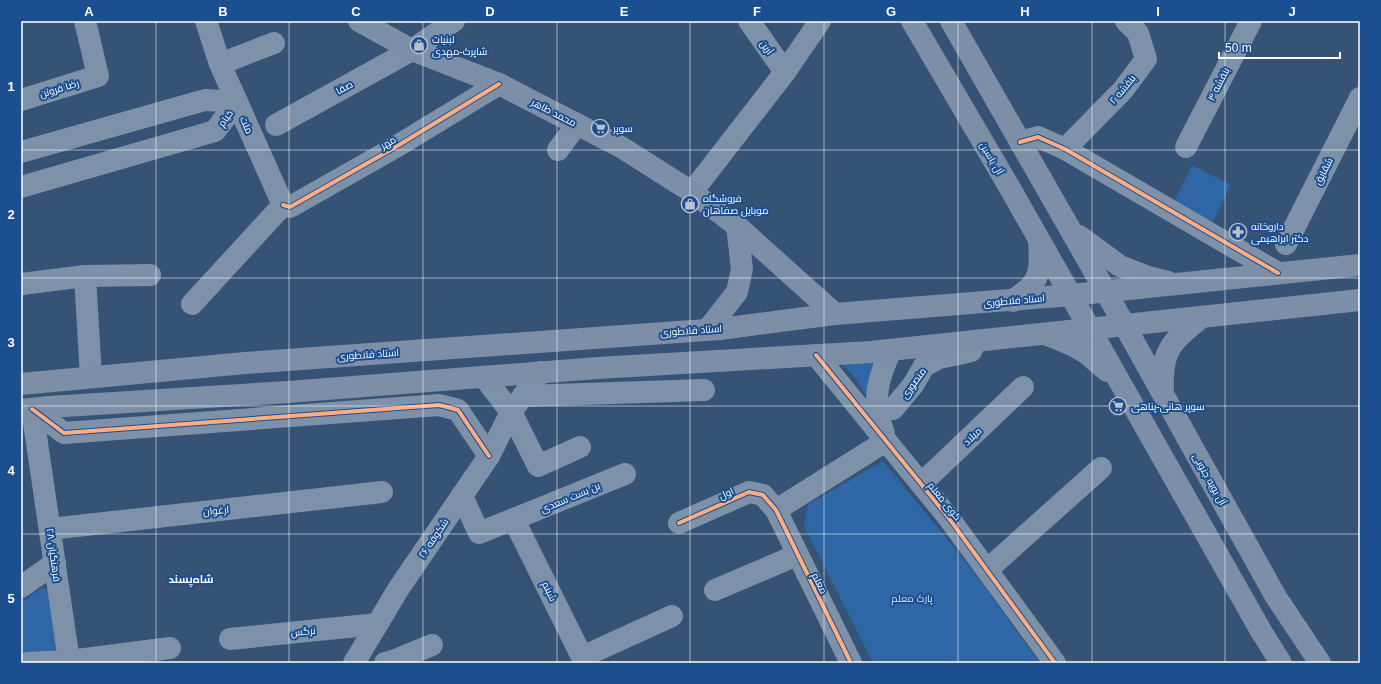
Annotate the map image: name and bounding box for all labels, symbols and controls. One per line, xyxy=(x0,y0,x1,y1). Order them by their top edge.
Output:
text: A xyxy=(84,4,94,19)
text: B xyxy=(218,4,228,19)
text: C xyxy=(351,4,361,19)
text: D xyxy=(485,4,495,19)
text: E xyxy=(620,4,629,19)
text: F xyxy=(753,4,761,19)
text: G xyxy=(886,4,896,19)
text: H xyxy=(1020,4,1030,19)
text: I xyxy=(1156,4,1160,19)
text: J xyxy=(1288,4,1296,19)
place label: لبنیات شاپرک-مهدی xyxy=(432,34,487,58)
scale bar xyxy=(1219,34,1340,60)
shop icon: لبنیات شاپرک-مهدی xyxy=(409,35,429,55)
street label: آرین xyxy=(757,38,776,57)
text: 50 m xyxy=(1225,41,1252,55)
street label: بنفشه ۳ xyxy=(1205,66,1232,103)
street label: بنفشه ۲ xyxy=(1107,73,1138,106)
street label: رضا فروتن xyxy=(38,77,81,101)
street label: صفا xyxy=(334,78,355,97)
text: 1 xyxy=(7,79,15,94)
street label: محمد طاهر xyxy=(529,96,578,128)
street label: خیام xyxy=(216,108,237,130)
street label: ملت xyxy=(238,115,255,136)
supermarket icon: سوپر xyxy=(590,118,610,138)
place label: سوپر xyxy=(612,123,633,135)
street label: مهر xyxy=(378,134,398,153)
street label: آل یاسین xyxy=(977,140,1005,177)
street label: شقایق xyxy=(1312,156,1336,187)
place label: فروشگاه موبایل صفاهان xyxy=(703,193,768,217)
shop icon: فروشگاه موبایل صفاهان xyxy=(680,194,700,214)
text: 2 xyxy=(7,207,15,222)
place label: داروخانه دکتر ابراهیمی xyxy=(1251,221,1309,245)
pharmacy icon: داروخانه دکتر ابراهیمی xyxy=(1228,222,1248,242)
street label: استاد فلاطوری xyxy=(983,292,1046,310)
street label: استاد فلاطوری xyxy=(660,323,722,339)
text: 3 xyxy=(7,335,15,350)
street label: استاد فلاطوری xyxy=(337,347,399,363)
street label: منصوری xyxy=(899,366,929,401)
supermarket icon: سوپر هانی-پناهی xyxy=(1108,396,1128,416)
place label: سوپر هانی-پناهی xyxy=(1131,401,1205,413)
street label: میلاد xyxy=(961,425,984,448)
street label: آل بویه جنوبی xyxy=(1190,451,1228,508)
text: 4 xyxy=(7,463,15,478)
street label: بن بست سعدی xyxy=(539,480,602,516)
street label: کوی معلم xyxy=(924,480,963,524)
street label: اول xyxy=(717,485,736,502)
street label: ارغوان xyxy=(202,504,230,518)
street label: شکوفه ۲۶ xyxy=(416,516,451,560)
street label: فرهنگیان ۲۸ xyxy=(43,528,63,583)
street label: معلم xyxy=(808,571,829,597)
district label: شاه‌پسند xyxy=(169,573,213,588)
street label: شبنم xyxy=(538,579,559,604)
text: 5 xyxy=(7,591,15,606)
park label: پارک معلم xyxy=(891,593,933,606)
street label: نرگس xyxy=(290,625,316,639)

